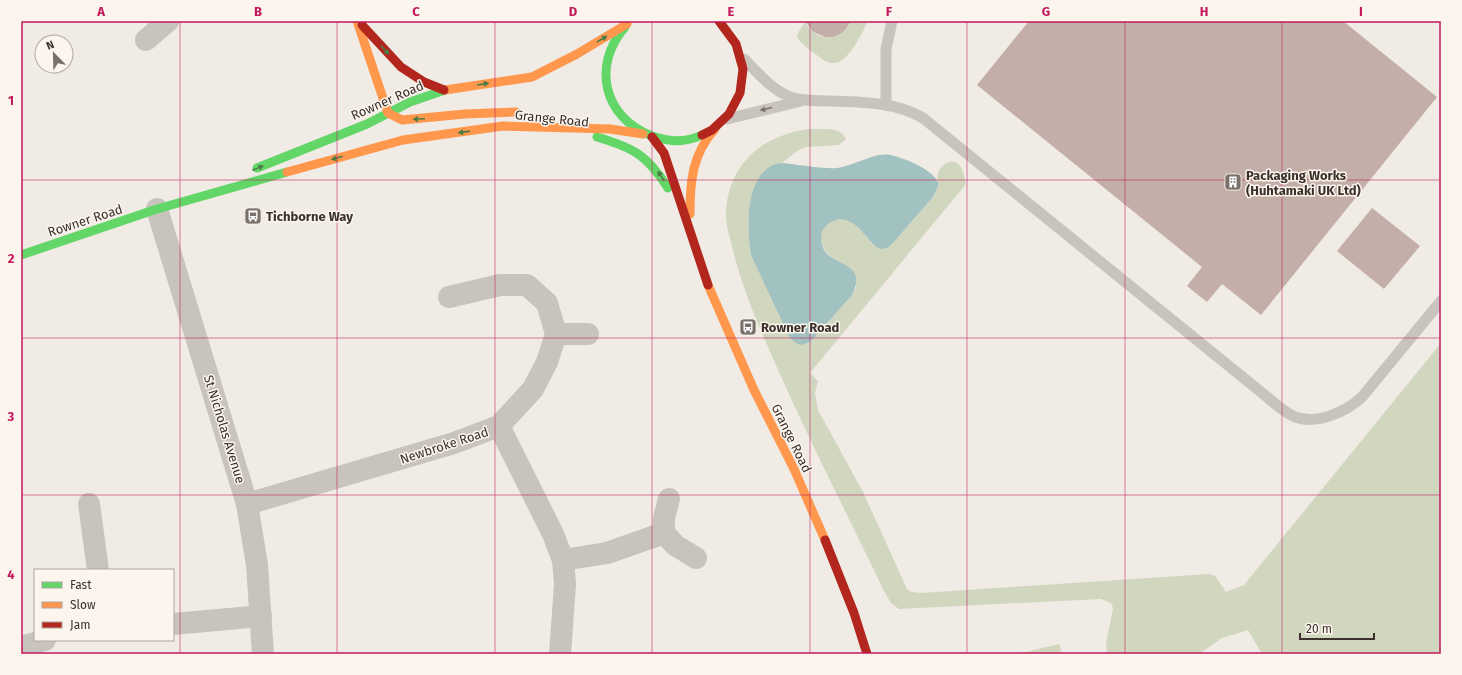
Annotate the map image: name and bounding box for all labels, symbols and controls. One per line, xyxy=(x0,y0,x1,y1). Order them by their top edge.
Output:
text: A xyxy=(96,4,105,19)
text: B xyxy=(254,4,262,19)
text: C xyxy=(412,4,420,19)
text: D xyxy=(569,4,578,19)
text: E xyxy=(728,4,735,19)
text: F xyxy=(886,4,893,19)
text: G xyxy=(1042,4,1050,19)
text: H xyxy=(1200,4,1208,19)
text: I xyxy=(1359,4,1363,19)
north arrow xyxy=(34,34,74,74)
one-way arrow xyxy=(597,35,608,43)
text: N xyxy=(44,38,56,53)
one-way arrow xyxy=(380,45,390,55)
street label: Rowner Road xyxy=(349,78,426,123)
one-way arrow xyxy=(477,81,489,87)
text: 1 xyxy=(8,93,14,108)
street label: Grange Road xyxy=(514,107,590,130)
one-way arrow xyxy=(760,107,772,113)
one-way arrow xyxy=(413,116,425,123)
one-way arrow xyxy=(458,129,470,135)
one-way arrow xyxy=(331,156,343,162)
one-way arrow xyxy=(252,165,263,171)
place label: Packaging Works (Huhtamaki UK Ltd) xyxy=(1246,168,1361,198)
one-way arrow xyxy=(657,171,665,181)
building icon: Packaging Works (Huhtamaki UK Ltd) xyxy=(1223,172,1243,192)
street label: Rowner Road xyxy=(46,201,124,240)
bus stop icon: Tichborne Way xyxy=(243,206,263,226)
place label: Tichborne Way xyxy=(266,209,353,224)
text: 2 xyxy=(8,251,15,266)
bus stop icon: Rowner Road xyxy=(738,317,758,337)
place label: Rowner Road xyxy=(761,320,839,335)
street label: St Nicholas Avenue xyxy=(201,373,248,485)
street label: Grange Road xyxy=(768,401,815,475)
text: 3 xyxy=(7,409,15,424)
street label: Newbroke Road xyxy=(398,424,490,467)
text: 4 xyxy=(7,567,15,582)
legend xyxy=(34,569,174,641)
text: Fast xyxy=(70,578,92,592)
text: Slow xyxy=(70,598,96,612)
scale bar xyxy=(1300,615,1374,641)
text: Jam xyxy=(70,618,90,632)
text: 20 m xyxy=(1306,622,1332,636)

